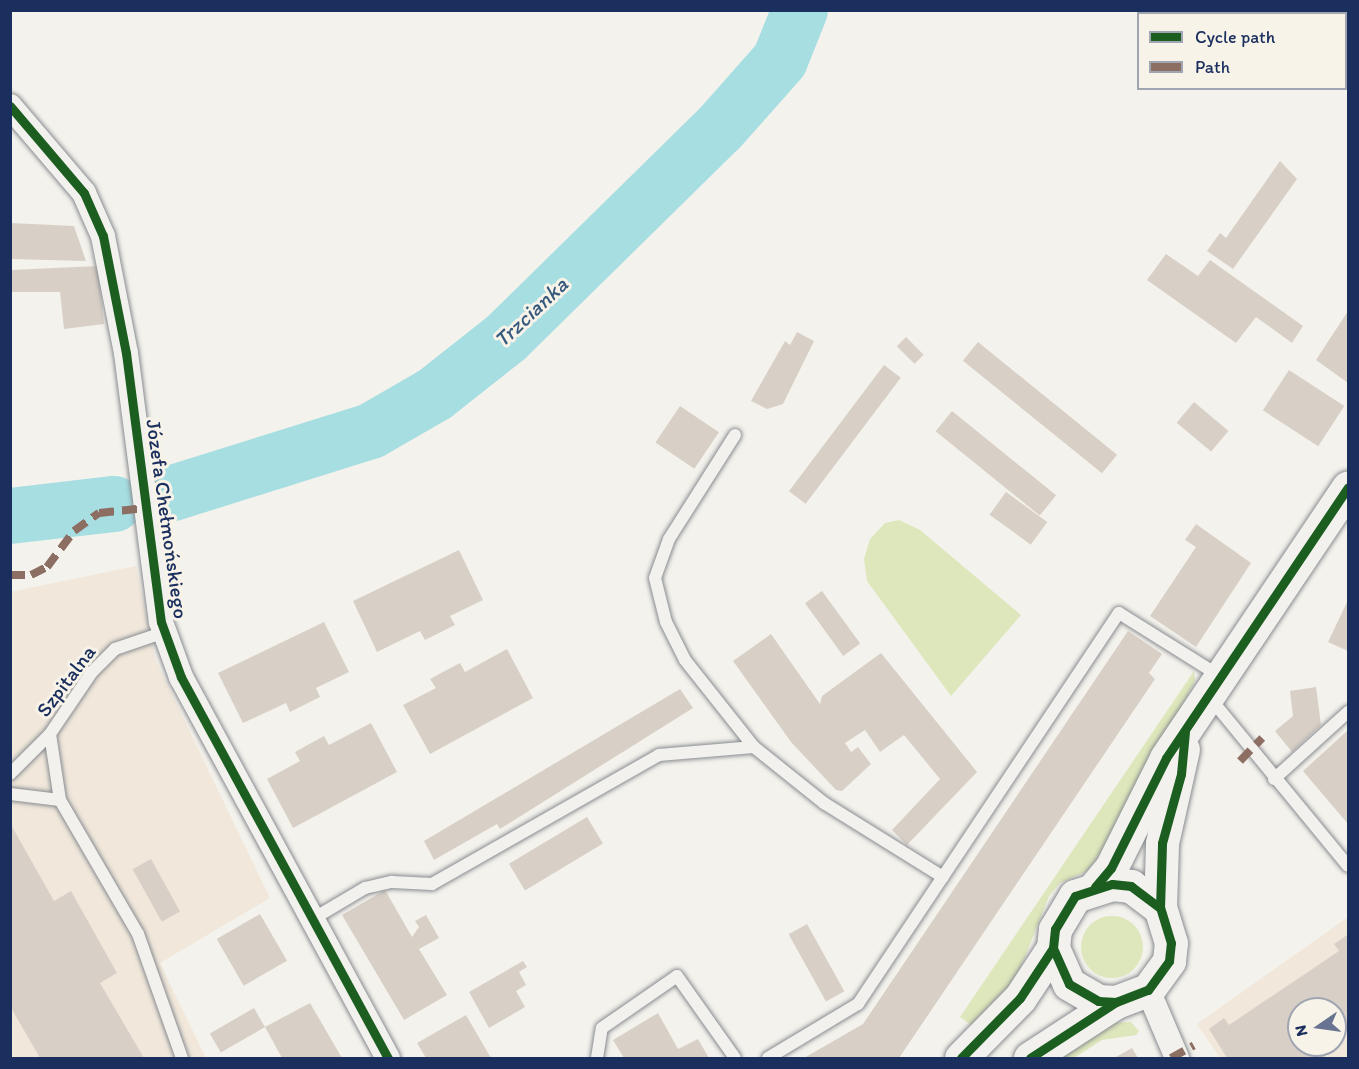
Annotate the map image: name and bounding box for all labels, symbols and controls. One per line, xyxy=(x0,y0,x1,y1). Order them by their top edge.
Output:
legend xyxy=(1137,12,1347,90)
text: Cycle path xyxy=(1195,26,1275,48)
text: Path xyxy=(1195,56,1230,78)
water label: Trzcianka xyxy=(489,271,573,353)
street label: Józefa Chełmońskiego xyxy=(141,418,193,620)
street label: Szpitalna xyxy=(31,640,101,722)
north arrow xyxy=(1287,997,1347,1057)
text: N xyxy=(1290,1023,1311,1038)

